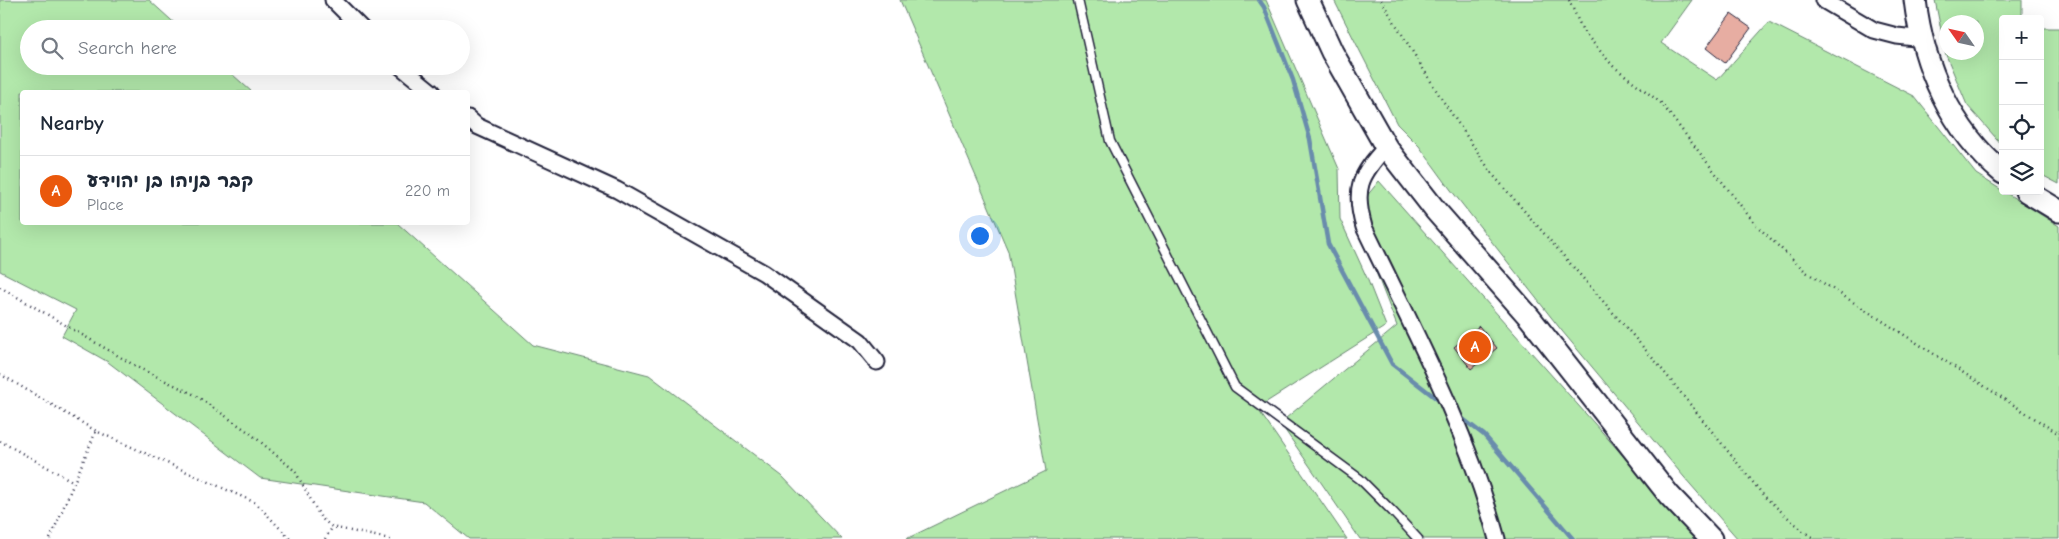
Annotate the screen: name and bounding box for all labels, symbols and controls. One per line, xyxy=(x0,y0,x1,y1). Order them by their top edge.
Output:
north arrow xyxy=(1939,15,1984,60)
map controls xyxy=(1999,15,2044,195)
button: + xyxy=(1999,15,2044,60)
search box xyxy=(20,20,470,75)
icon: search xyxy=(38,34,66,62)
text: Search here xyxy=(78,37,177,59)
button: − xyxy=(1999,60,2044,105)
button: locate xyxy=(1999,105,2044,150)
text: Nearby xyxy=(40,111,104,135)
button: layers xyxy=(1999,150,2044,195)
text: קבר בניהו בן יהוידע xyxy=(87,170,253,192)
text: A xyxy=(52,182,60,200)
text: 220 m xyxy=(405,182,450,200)
text: Place xyxy=(87,196,123,214)
your location xyxy=(967,223,993,249)
pin: A xyxy=(1459,328,1491,366)

